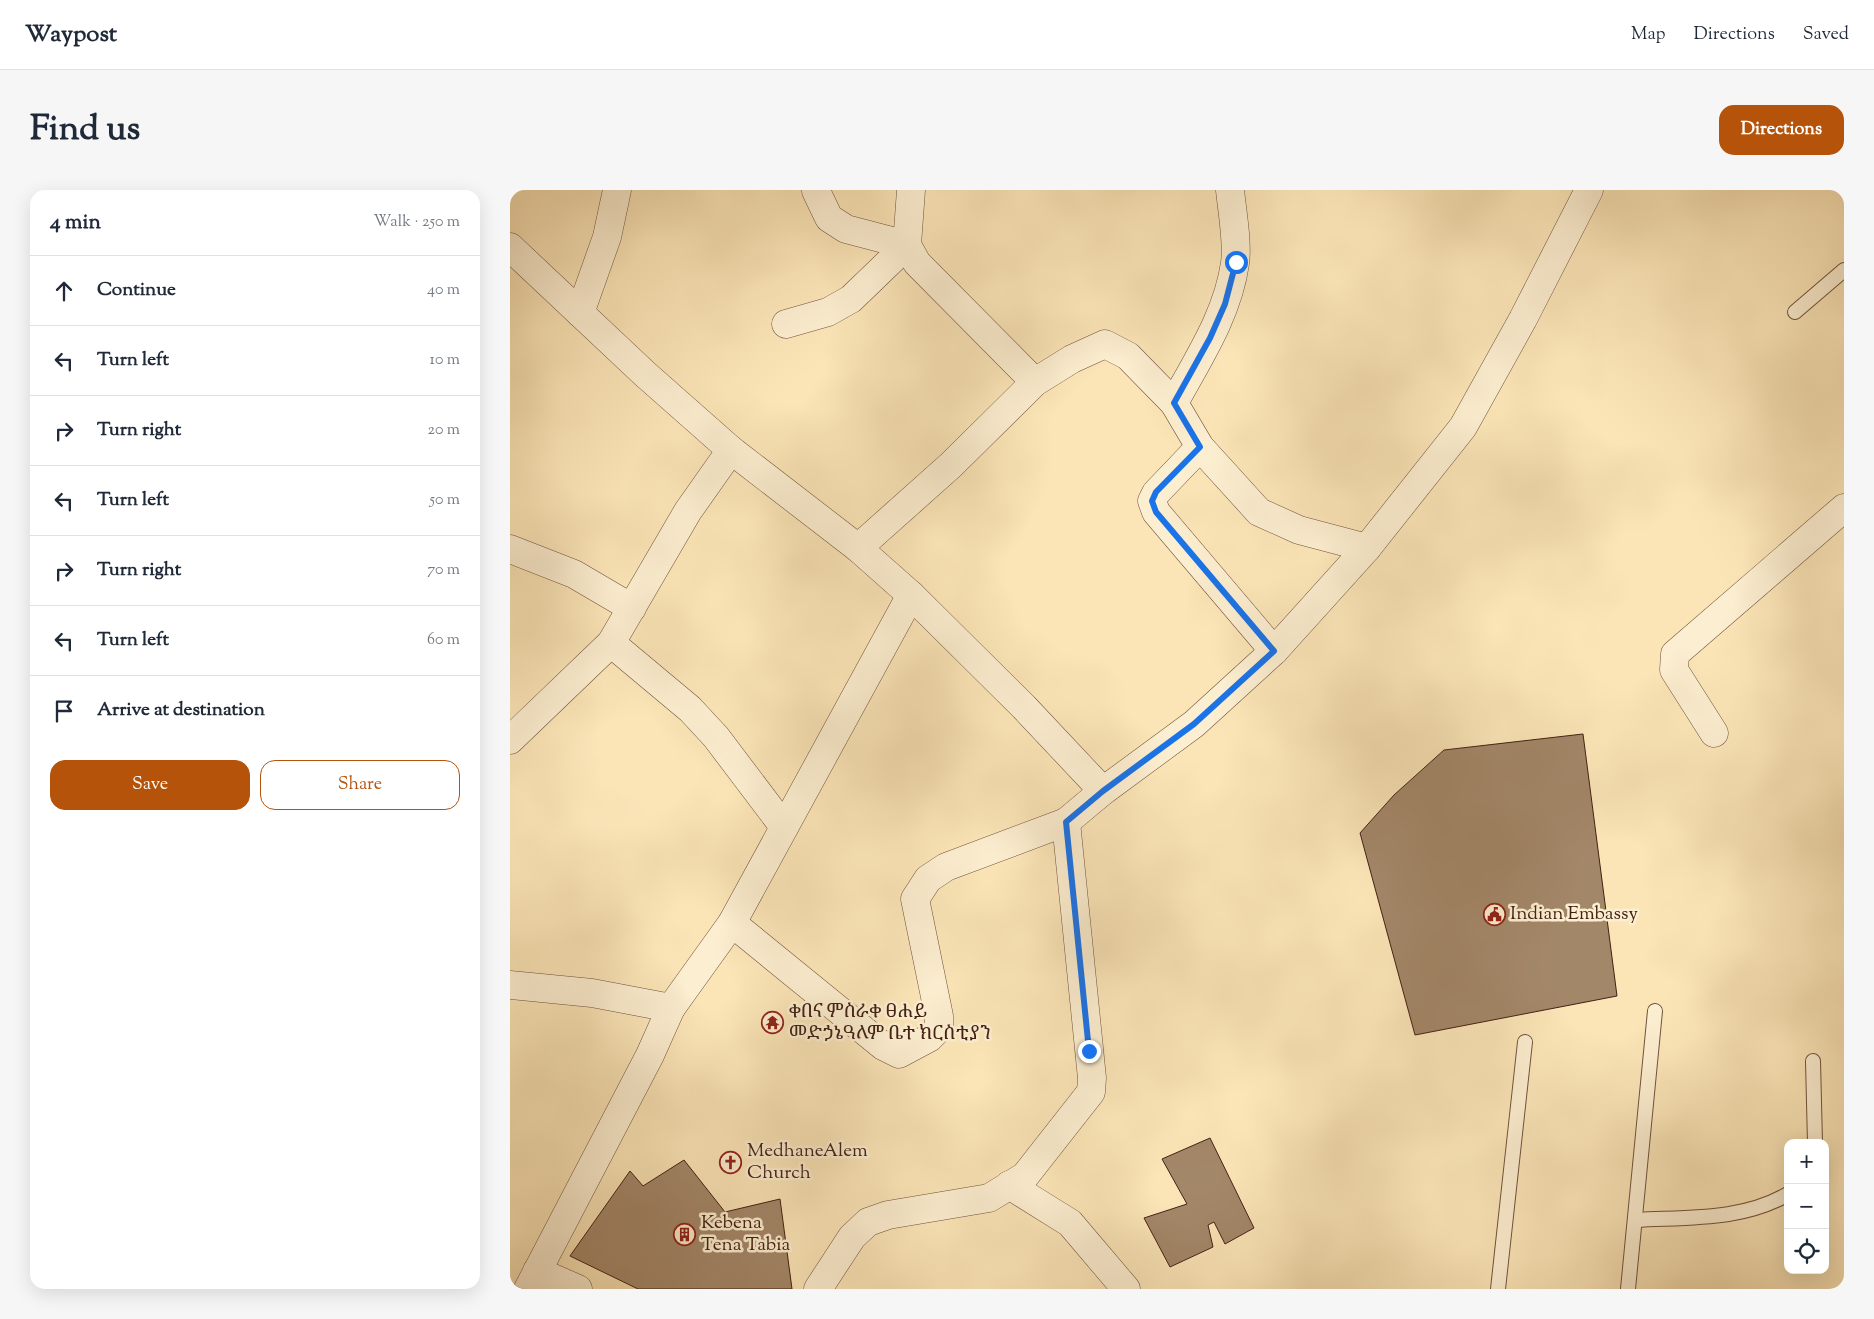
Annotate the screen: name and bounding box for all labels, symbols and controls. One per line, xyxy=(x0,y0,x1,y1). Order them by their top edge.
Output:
text: Waypost xyxy=(25,18,117,52)
text: Map xyxy=(1631,22,1666,48)
text: Directions xyxy=(1694,22,1775,48)
text: Saved xyxy=(1803,22,1849,48)
text: Find us xyxy=(30,105,140,156)
button: Directions xyxy=(1719,105,1844,155)
text: 4 min xyxy=(50,208,101,238)
text: Walk · 250 m xyxy=(374,211,460,234)
route start xyxy=(1225,251,1248,274)
icon: ahead xyxy=(50,277,78,305)
text: Continue xyxy=(97,277,176,304)
text: 40 m xyxy=(427,279,460,302)
icon: left xyxy=(50,347,78,375)
text: Turn left xyxy=(97,347,169,374)
text: 10 m xyxy=(430,349,460,372)
icon: right xyxy=(50,417,78,445)
text: Turn right xyxy=(97,417,181,444)
text: 20 m xyxy=(427,419,460,442)
icon: left xyxy=(50,487,78,515)
text: Turn left xyxy=(97,487,169,514)
text: 50 m xyxy=(429,489,460,512)
icon: right xyxy=(50,557,78,585)
text: Turn right xyxy=(97,557,181,584)
text: 70 m xyxy=(427,559,460,582)
icon: left xyxy=(50,627,78,655)
text: Turn left xyxy=(97,627,169,654)
text: 60 m xyxy=(427,629,460,652)
icon: arrive xyxy=(50,697,78,725)
text: Arrive at destination xyxy=(97,697,265,724)
button: Save xyxy=(50,760,250,810)
button: Share xyxy=(260,760,460,810)
place label: Indian Embassy xyxy=(1510,901,1639,928)
public building icon: Indian Embassy xyxy=(1482,902,1506,926)
place label: ቀበና ምስራቀ ፀሐይ መድኃኔዓለም ቤተ ክርስቲያን xyxy=(789,999,991,1048)
temple icon: ቀበና ምስራቀ ፀሐይ መድኃኔዓለም ቤተ ክርስቲያን xyxy=(761,1011,785,1035)
route end xyxy=(1078,1040,1101,1063)
place label: MedhaneAlem Church xyxy=(747,1138,868,1187)
map controls xyxy=(1784,1139,1829,1274)
button: + xyxy=(1784,1139,1829,1184)
church icon: MedhaneAlem Church xyxy=(719,1150,743,1174)
button: − xyxy=(1784,1184,1829,1229)
place label: Kebena Tena Tabia xyxy=(701,1210,791,1259)
building icon: Kebena Tena Tabia xyxy=(673,1222,697,1246)
button: locate xyxy=(1784,1229,1829,1274)

